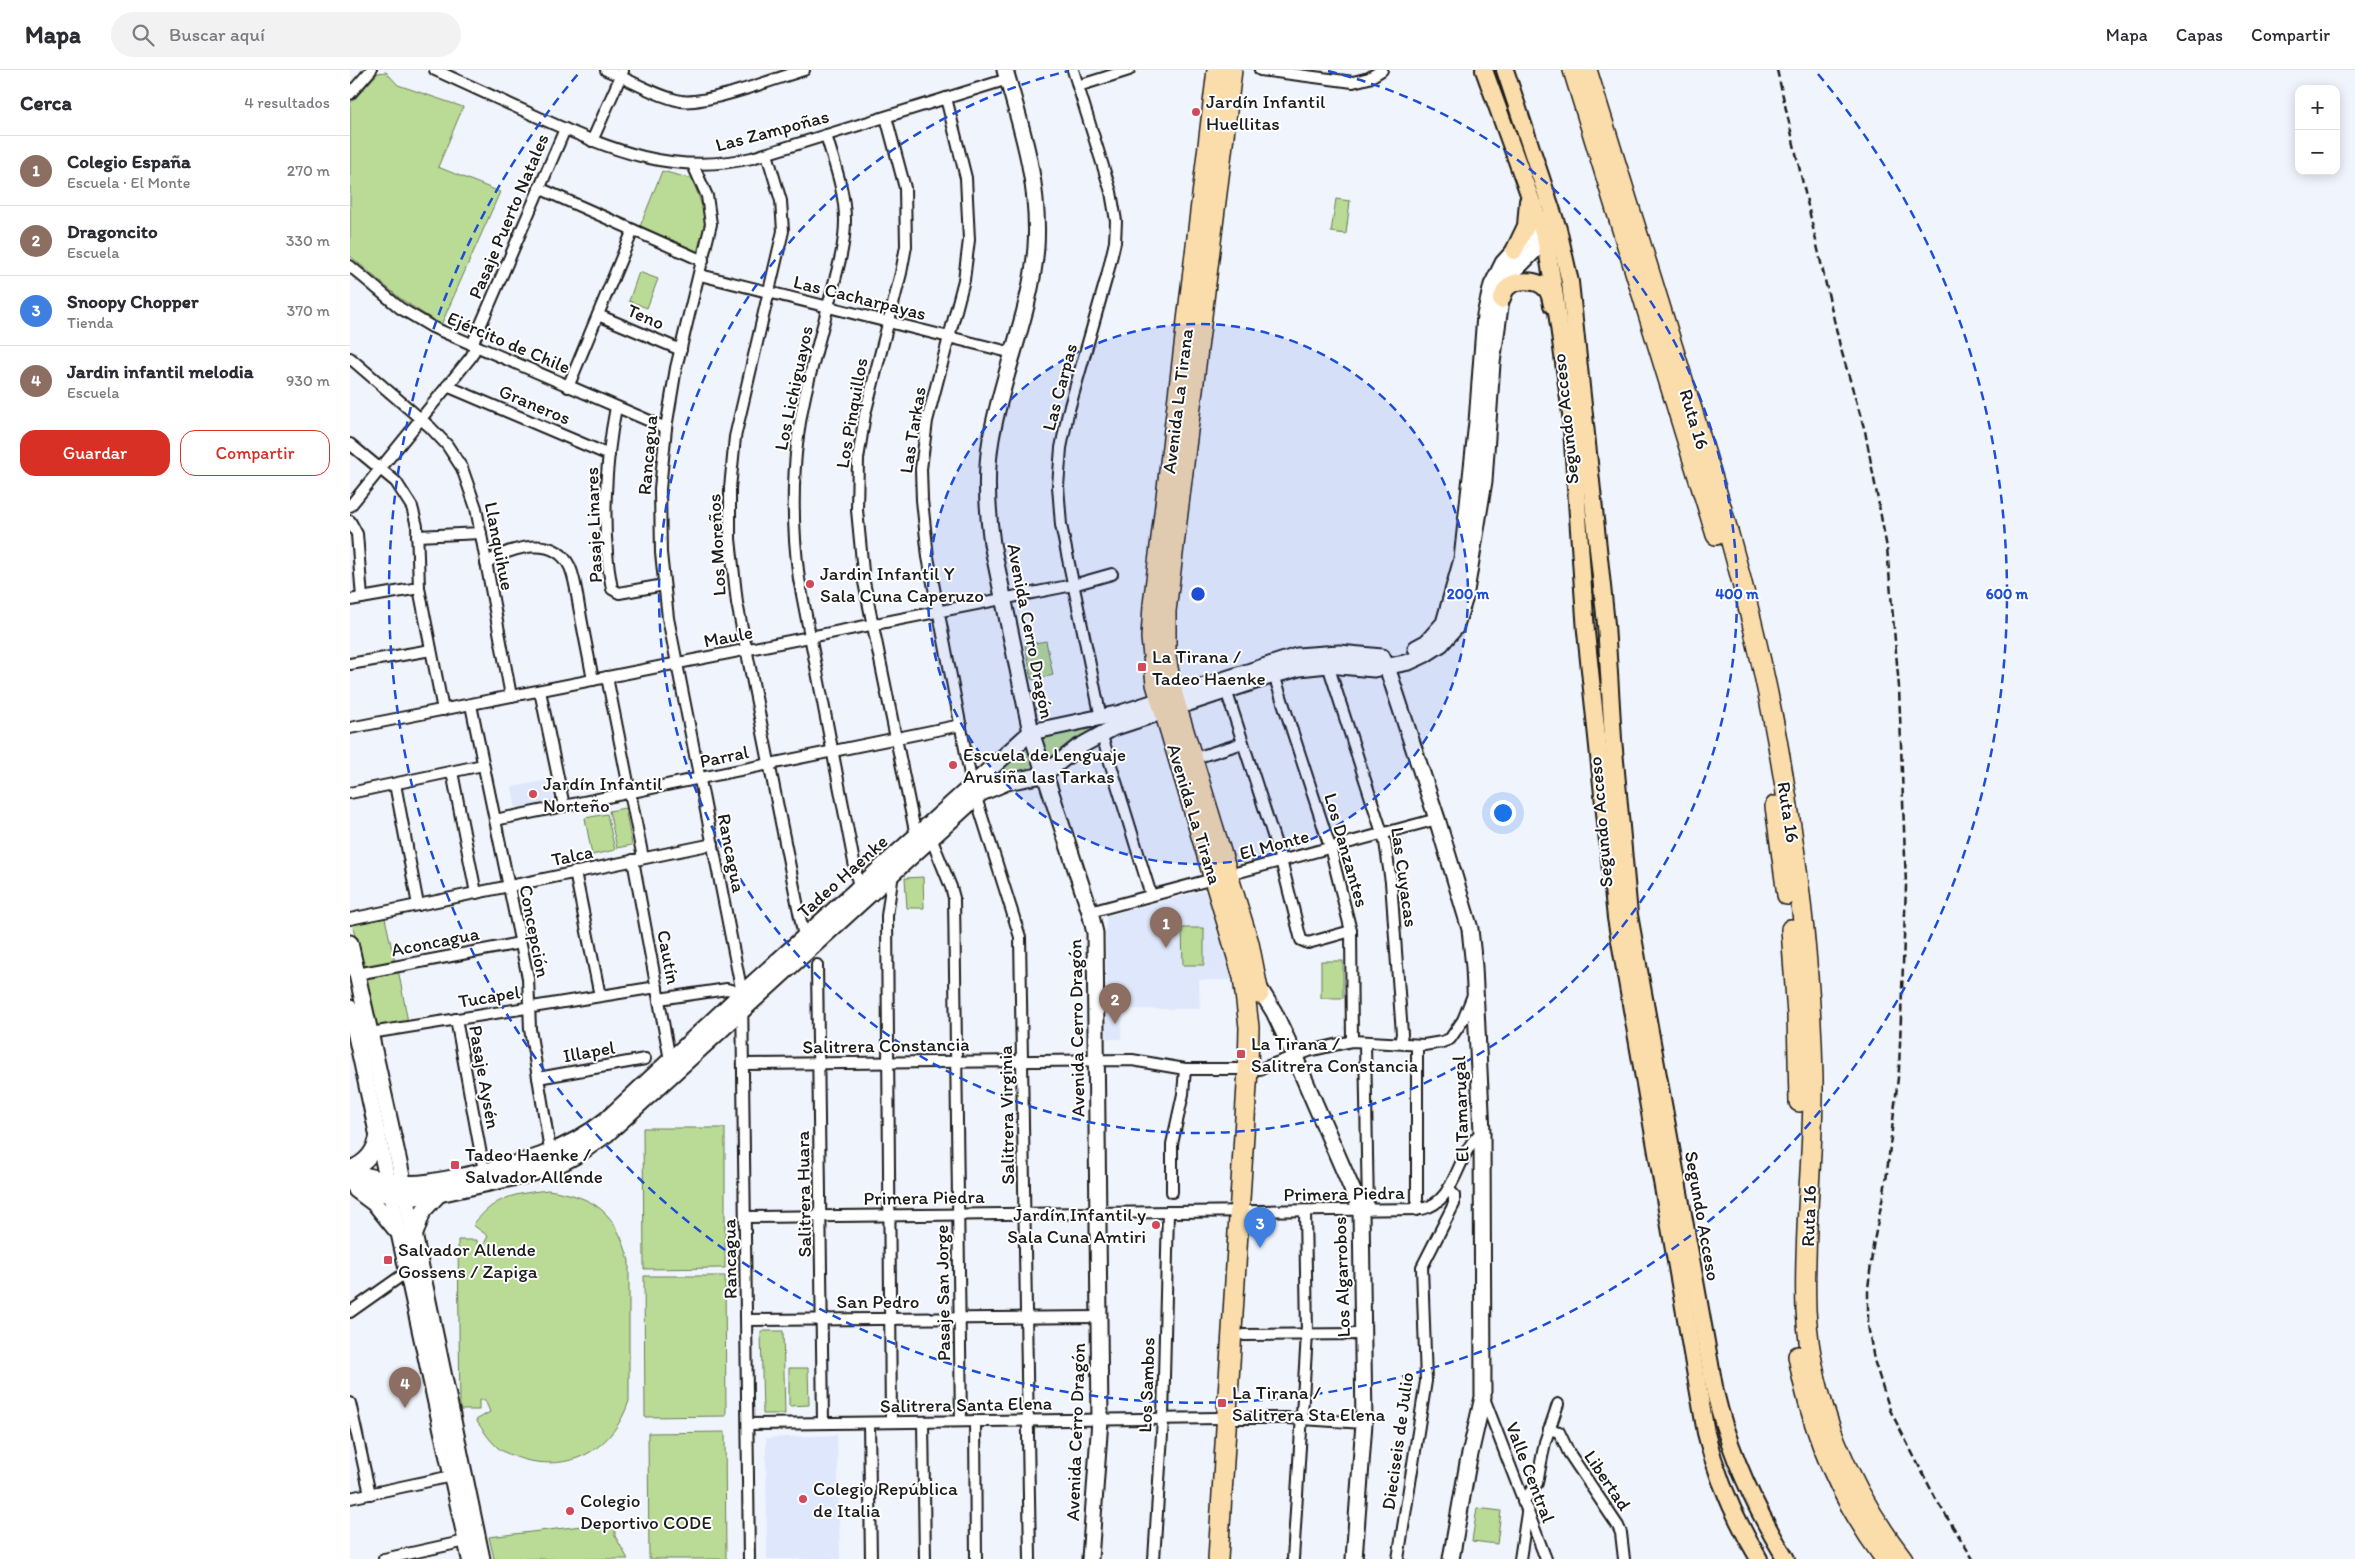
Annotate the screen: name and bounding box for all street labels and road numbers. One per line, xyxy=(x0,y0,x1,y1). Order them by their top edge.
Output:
street label: Las Zampoñas xyxy=(713,104,831,157)
street label: Pasaje Puerto Natales xyxy=(463,130,554,302)
street label: Las Cacharpayas xyxy=(791,270,929,325)
street label: Teno xyxy=(624,298,668,335)
street label: Ejército de Chile xyxy=(444,306,574,379)
street label: Los Lichiguayos xyxy=(769,324,818,453)
street label: Avenida La Tirana xyxy=(1157,327,1198,475)
street label: Las Carpas xyxy=(1037,341,1082,433)
street label: Segundo Acceso xyxy=(1547,352,1584,485)
street label: Los Pinquillos xyxy=(830,356,873,470)
street label: Graneros xyxy=(496,379,574,430)
street label: Las Tarkas xyxy=(894,385,931,475)
street label: Ruta 16 xyxy=(1675,386,1715,452)
street label: Rancagua xyxy=(633,414,662,496)
street label: Pasaje Linares xyxy=(580,467,607,583)
street label: Los Moreños xyxy=(702,493,731,597)
street label: Llanquihue xyxy=(480,500,519,592)
street label: Avenida Cerro Dragón xyxy=(1002,541,1059,721)
street label: Maule xyxy=(701,620,755,653)
street label: Parral xyxy=(697,740,751,773)
street label: Avenida La Tirana xyxy=(1162,741,1227,887)
street label: Segundo Acceso xyxy=(1583,756,1618,888)
street label: Ruta 16 xyxy=(1772,780,1805,844)
street label: Los Danzantes xyxy=(1319,790,1374,910)
street label: Rancagua xyxy=(713,811,750,895)
street label: El Monte xyxy=(1237,824,1311,865)
street label: Las Cuyacas xyxy=(1386,826,1423,929)
street label: Tadeo Haenke xyxy=(792,830,892,923)
street label: Talca xyxy=(549,840,595,871)
street label: Concepción xyxy=(514,883,555,979)
street label: Aconcagua xyxy=(389,922,481,961)
street label: Cautín xyxy=(652,928,685,986)
street label: Avenida Cerro Dragón xyxy=(1063,939,1090,1117)
street label: Tucapel xyxy=(457,980,522,1013)
street label: Pasaje Aysén xyxy=(464,1023,505,1131)
street label: Salitrera Constancia xyxy=(802,1033,970,1058)
street label: Illapel xyxy=(561,1036,617,1067)
street label: Salitrera Virginia xyxy=(994,1045,1019,1185)
street label: El Tamarugal xyxy=(1447,1055,1474,1163)
street label: Salitrera Huara xyxy=(791,1130,816,1258)
street label: Segundo Acceso xyxy=(1680,1149,1725,1283)
street label: Primera Piedra xyxy=(1283,1181,1405,1206)
street label: Primera Piedra xyxy=(863,1185,985,1210)
street label: Ruta 16 xyxy=(1796,1185,1821,1247)
street label: Los Algarrobos xyxy=(1328,1216,1355,1338)
street label: Rancagua xyxy=(717,1219,742,1299)
street label: Pasaje San Jorge xyxy=(930,1225,955,1361)
street label: San Pedro xyxy=(837,1290,919,1313)
street label: Los Sambos xyxy=(1133,1337,1160,1433)
street label: Avenida Cerro Dragón xyxy=(1061,1343,1090,1521)
street label: Dieciseis de Julio xyxy=(1376,1371,1419,1511)
street label: Salitrera Santa Elena xyxy=(880,1391,1052,1418)
street label: Valle Central xyxy=(1501,1419,1561,1526)
street label: Libertad xyxy=(1579,1446,1636,1515)

